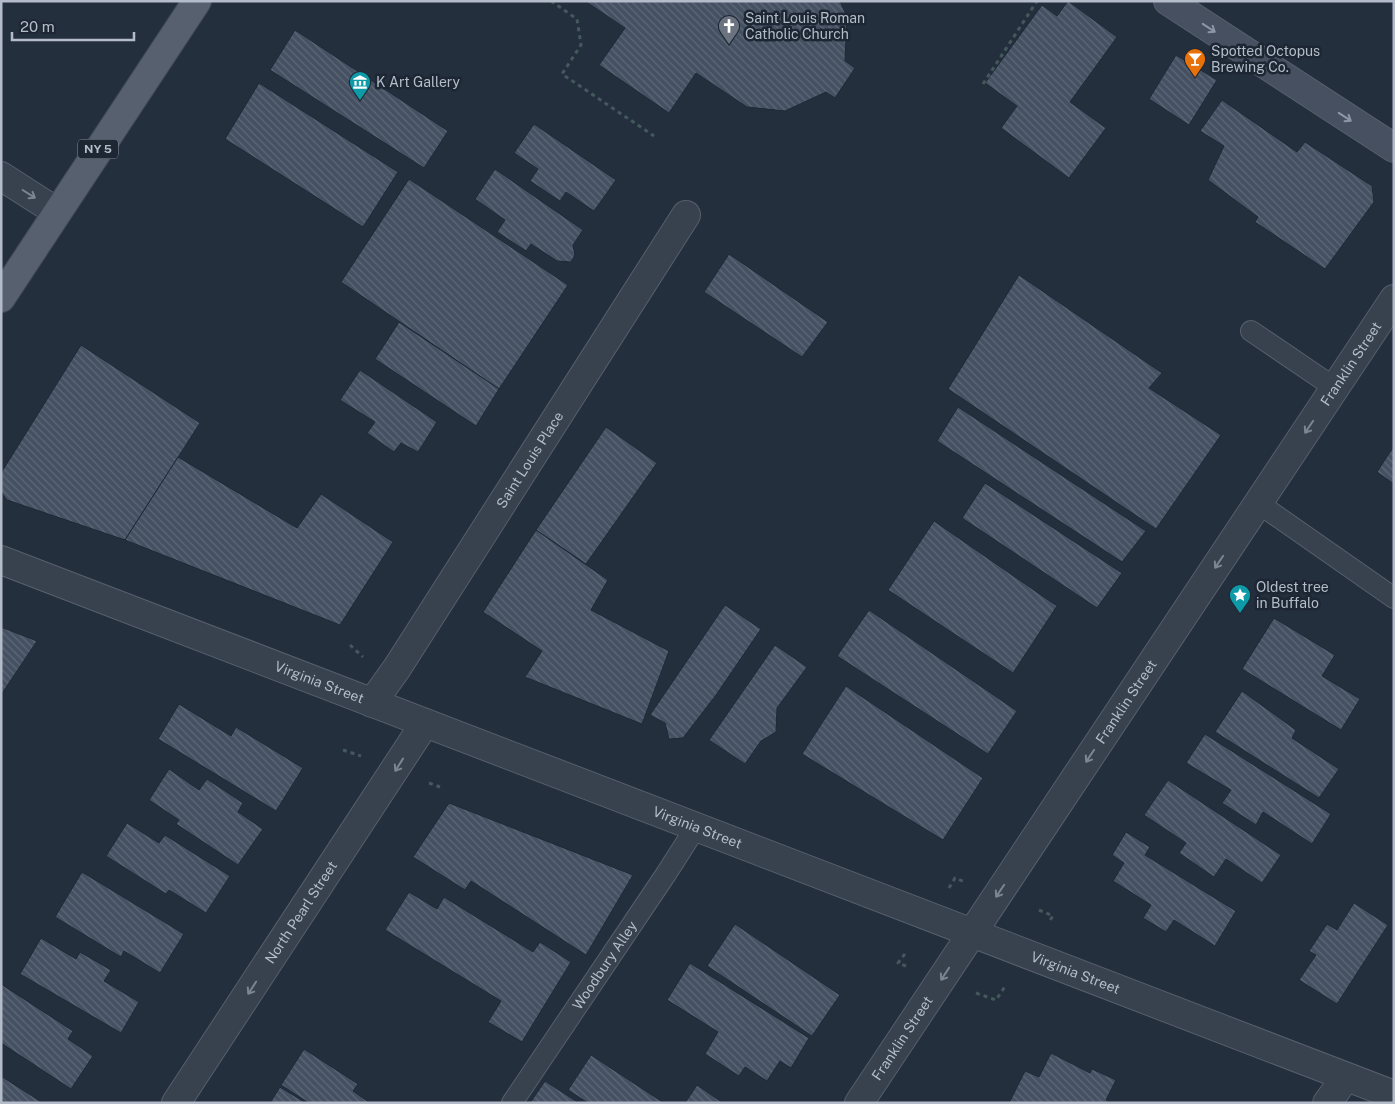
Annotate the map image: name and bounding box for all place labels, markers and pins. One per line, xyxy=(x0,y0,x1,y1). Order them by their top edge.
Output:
place label: Saint Louis Roman Catholic Church xyxy=(745,10,865,42)
church icon: Saint Louis Roman Catholic Church xyxy=(717,14,741,45)
place label: Spotted Octopus Brewing Co. xyxy=(1211,43,1320,75)
bar icon: Spotted Octopus Brewing Co. xyxy=(1183,47,1207,78)
museum icon: K Art Gallery xyxy=(348,70,372,101)
place label: K Art Gallery xyxy=(376,74,461,90)
place label: Oldest tree in Buffalo xyxy=(1256,579,1329,611)
place icon: Oldest tree in Buffalo xyxy=(1228,583,1252,614)

